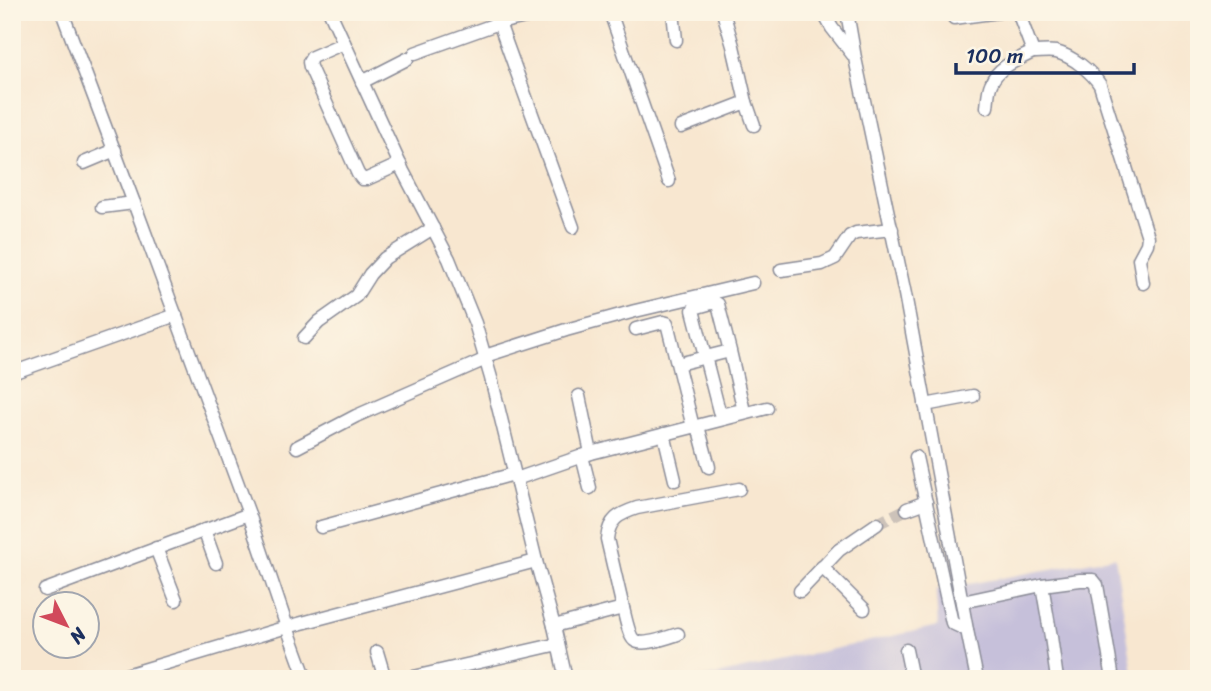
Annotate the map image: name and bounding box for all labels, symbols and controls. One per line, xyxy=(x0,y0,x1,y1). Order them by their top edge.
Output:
scale bar xyxy=(956,32,1134,76)
text: 100 m xyxy=(966,37,1023,75)
north arrow xyxy=(32,590,102,660)
text: N xyxy=(61,619,96,653)

